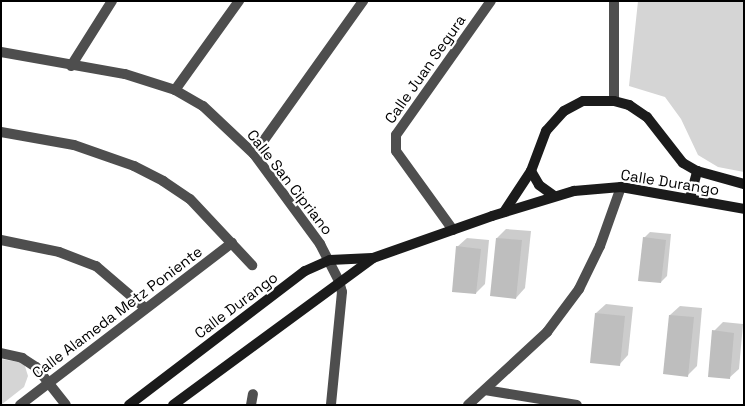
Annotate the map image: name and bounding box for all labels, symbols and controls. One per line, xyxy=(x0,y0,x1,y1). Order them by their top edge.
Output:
street label: Calle Juan Segura xyxy=(381,11,469,127)
street label: Calle San Cipriano xyxy=(243,126,337,238)
street label: Calle Durango xyxy=(619,165,721,199)
street label: Calle Alameda Metz Poniente xyxy=(28,242,206,382)
street label: Calle Durango xyxy=(191,268,281,342)

